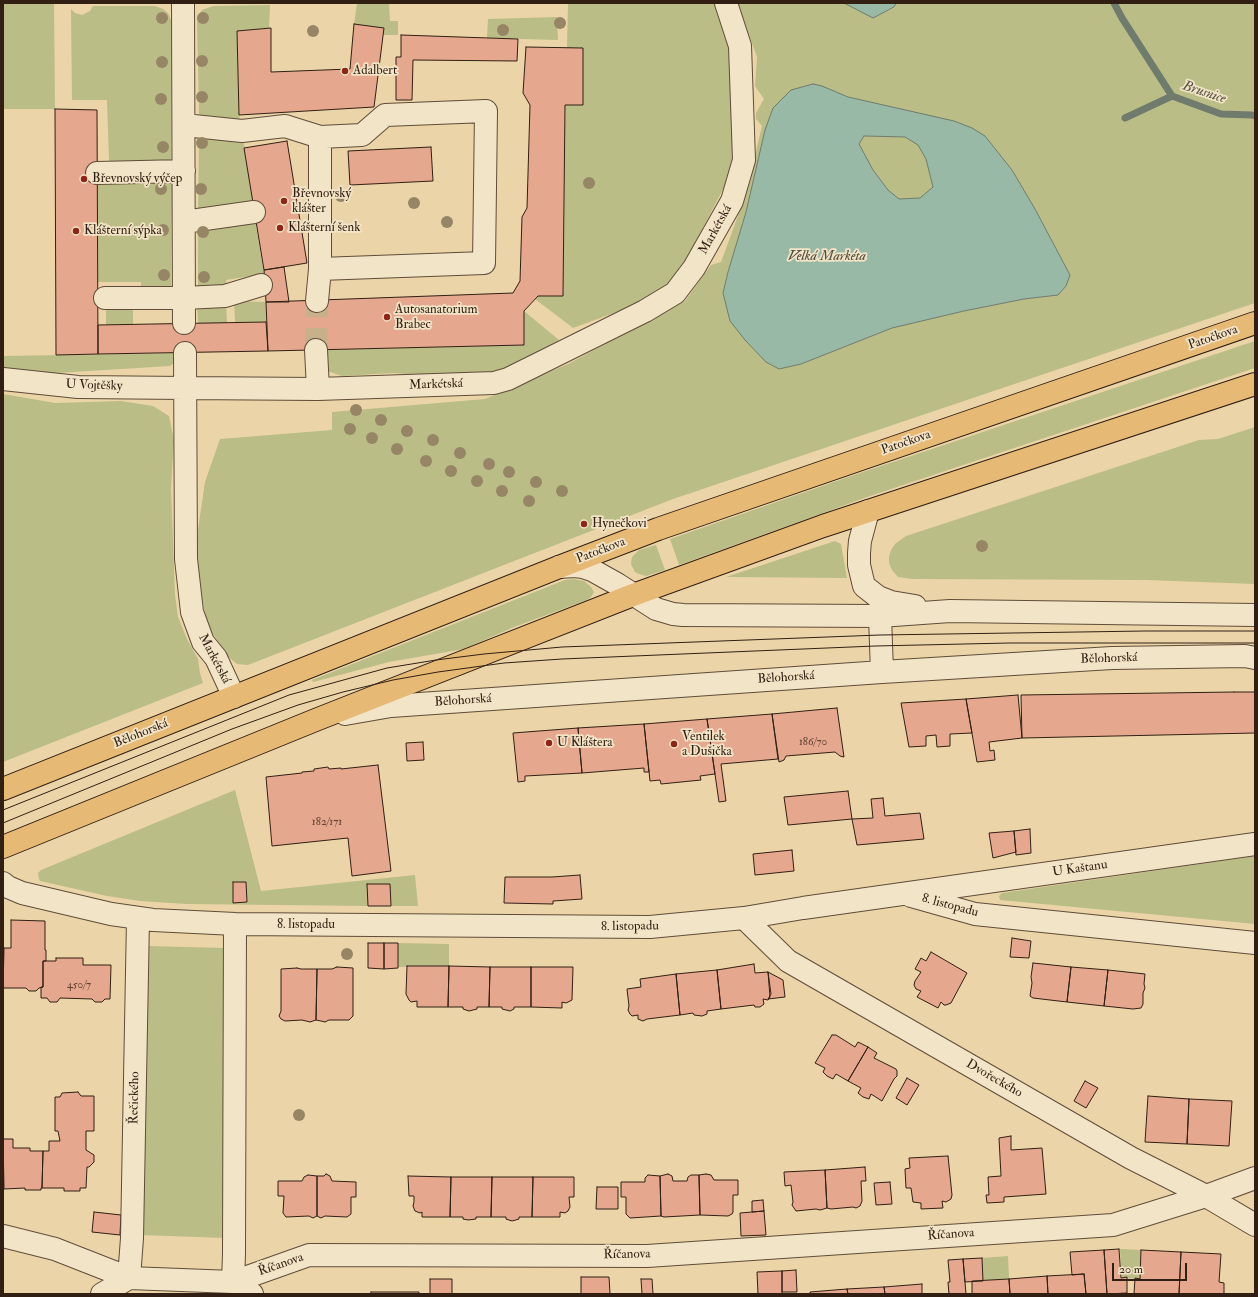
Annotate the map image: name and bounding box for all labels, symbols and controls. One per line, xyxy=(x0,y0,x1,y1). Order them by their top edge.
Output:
place label: Adalbert xyxy=(353,63,397,79)
marker: Adalbert xyxy=(340,66,350,76)
water label: Brusnice xyxy=(1180,78,1228,108)
place label: Břevnovský výčep xyxy=(92,171,182,187)
marker: Břevnovský výčep xyxy=(79,174,89,184)
place label: Břevnovský klášter xyxy=(292,186,351,217)
marker: Břevnovský klášter xyxy=(279,196,289,206)
street label: Markétská xyxy=(696,203,736,257)
place label: Klášterní šenk xyxy=(288,220,360,236)
place label: Klášterní sýpka xyxy=(84,223,162,239)
marker: Klášterní šenk xyxy=(275,223,285,233)
marker: Klášterní sýpka xyxy=(71,226,81,236)
water label: Velká Markéta xyxy=(788,249,866,265)
place label: Autosanatorium Brabec xyxy=(395,302,478,333)
marker: Autosanatorium Brabec xyxy=(382,312,392,322)
street label: Patočkova xyxy=(1186,322,1240,354)
street label: Markétská xyxy=(409,376,463,394)
street label: U Vojtěšky xyxy=(65,377,123,395)
street label: Patočkova xyxy=(879,427,933,459)
place label: Hynečkovi xyxy=(592,516,647,532)
marker: Hynečkovi xyxy=(579,519,589,529)
street label: Patočkova xyxy=(574,535,628,567)
street label: Markétská xyxy=(194,631,234,687)
street label: Bělohorská xyxy=(1080,650,1138,668)
street label: Bělohorská xyxy=(757,668,815,688)
street label: Bělohorská xyxy=(434,691,492,711)
street label: Bělohorská xyxy=(112,716,170,752)
place label: Ventilek a Dušička xyxy=(682,729,732,760)
place label: U Kláštera xyxy=(557,735,613,751)
house number: 186/70 xyxy=(799,736,827,750)
marker: U Kláštera xyxy=(544,738,554,748)
marker: Ventilek a Dušička xyxy=(669,739,679,749)
house number: 182/171 xyxy=(312,816,342,830)
street label: U Kaštanu xyxy=(1051,857,1109,881)
street label: 8. listopadu xyxy=(920,891,980,921)
street label: 8. listopadu xyxy=(277,917,335,933)
street label: 8. listopadu xyxy=(601,919,659,935)
house number: 450/7 xyxy=(67,979,91,993)
street label: Dvořeckého xyxy=(963,1057,1025,1101)
street label: Řečického xyxy=(127,1071,143,1125)
street label: Říčanova xyxy=(927,1226,975,1244)
street label: Říčanova xyxy=(603,1247,651,1263)
street label: Říčanova xyxy=(256,1250,306,1280)
scale bar xyxy=(1114,1255,1189,1281)
text: 20 m xyxy=(1119,1262,1143,1277)

